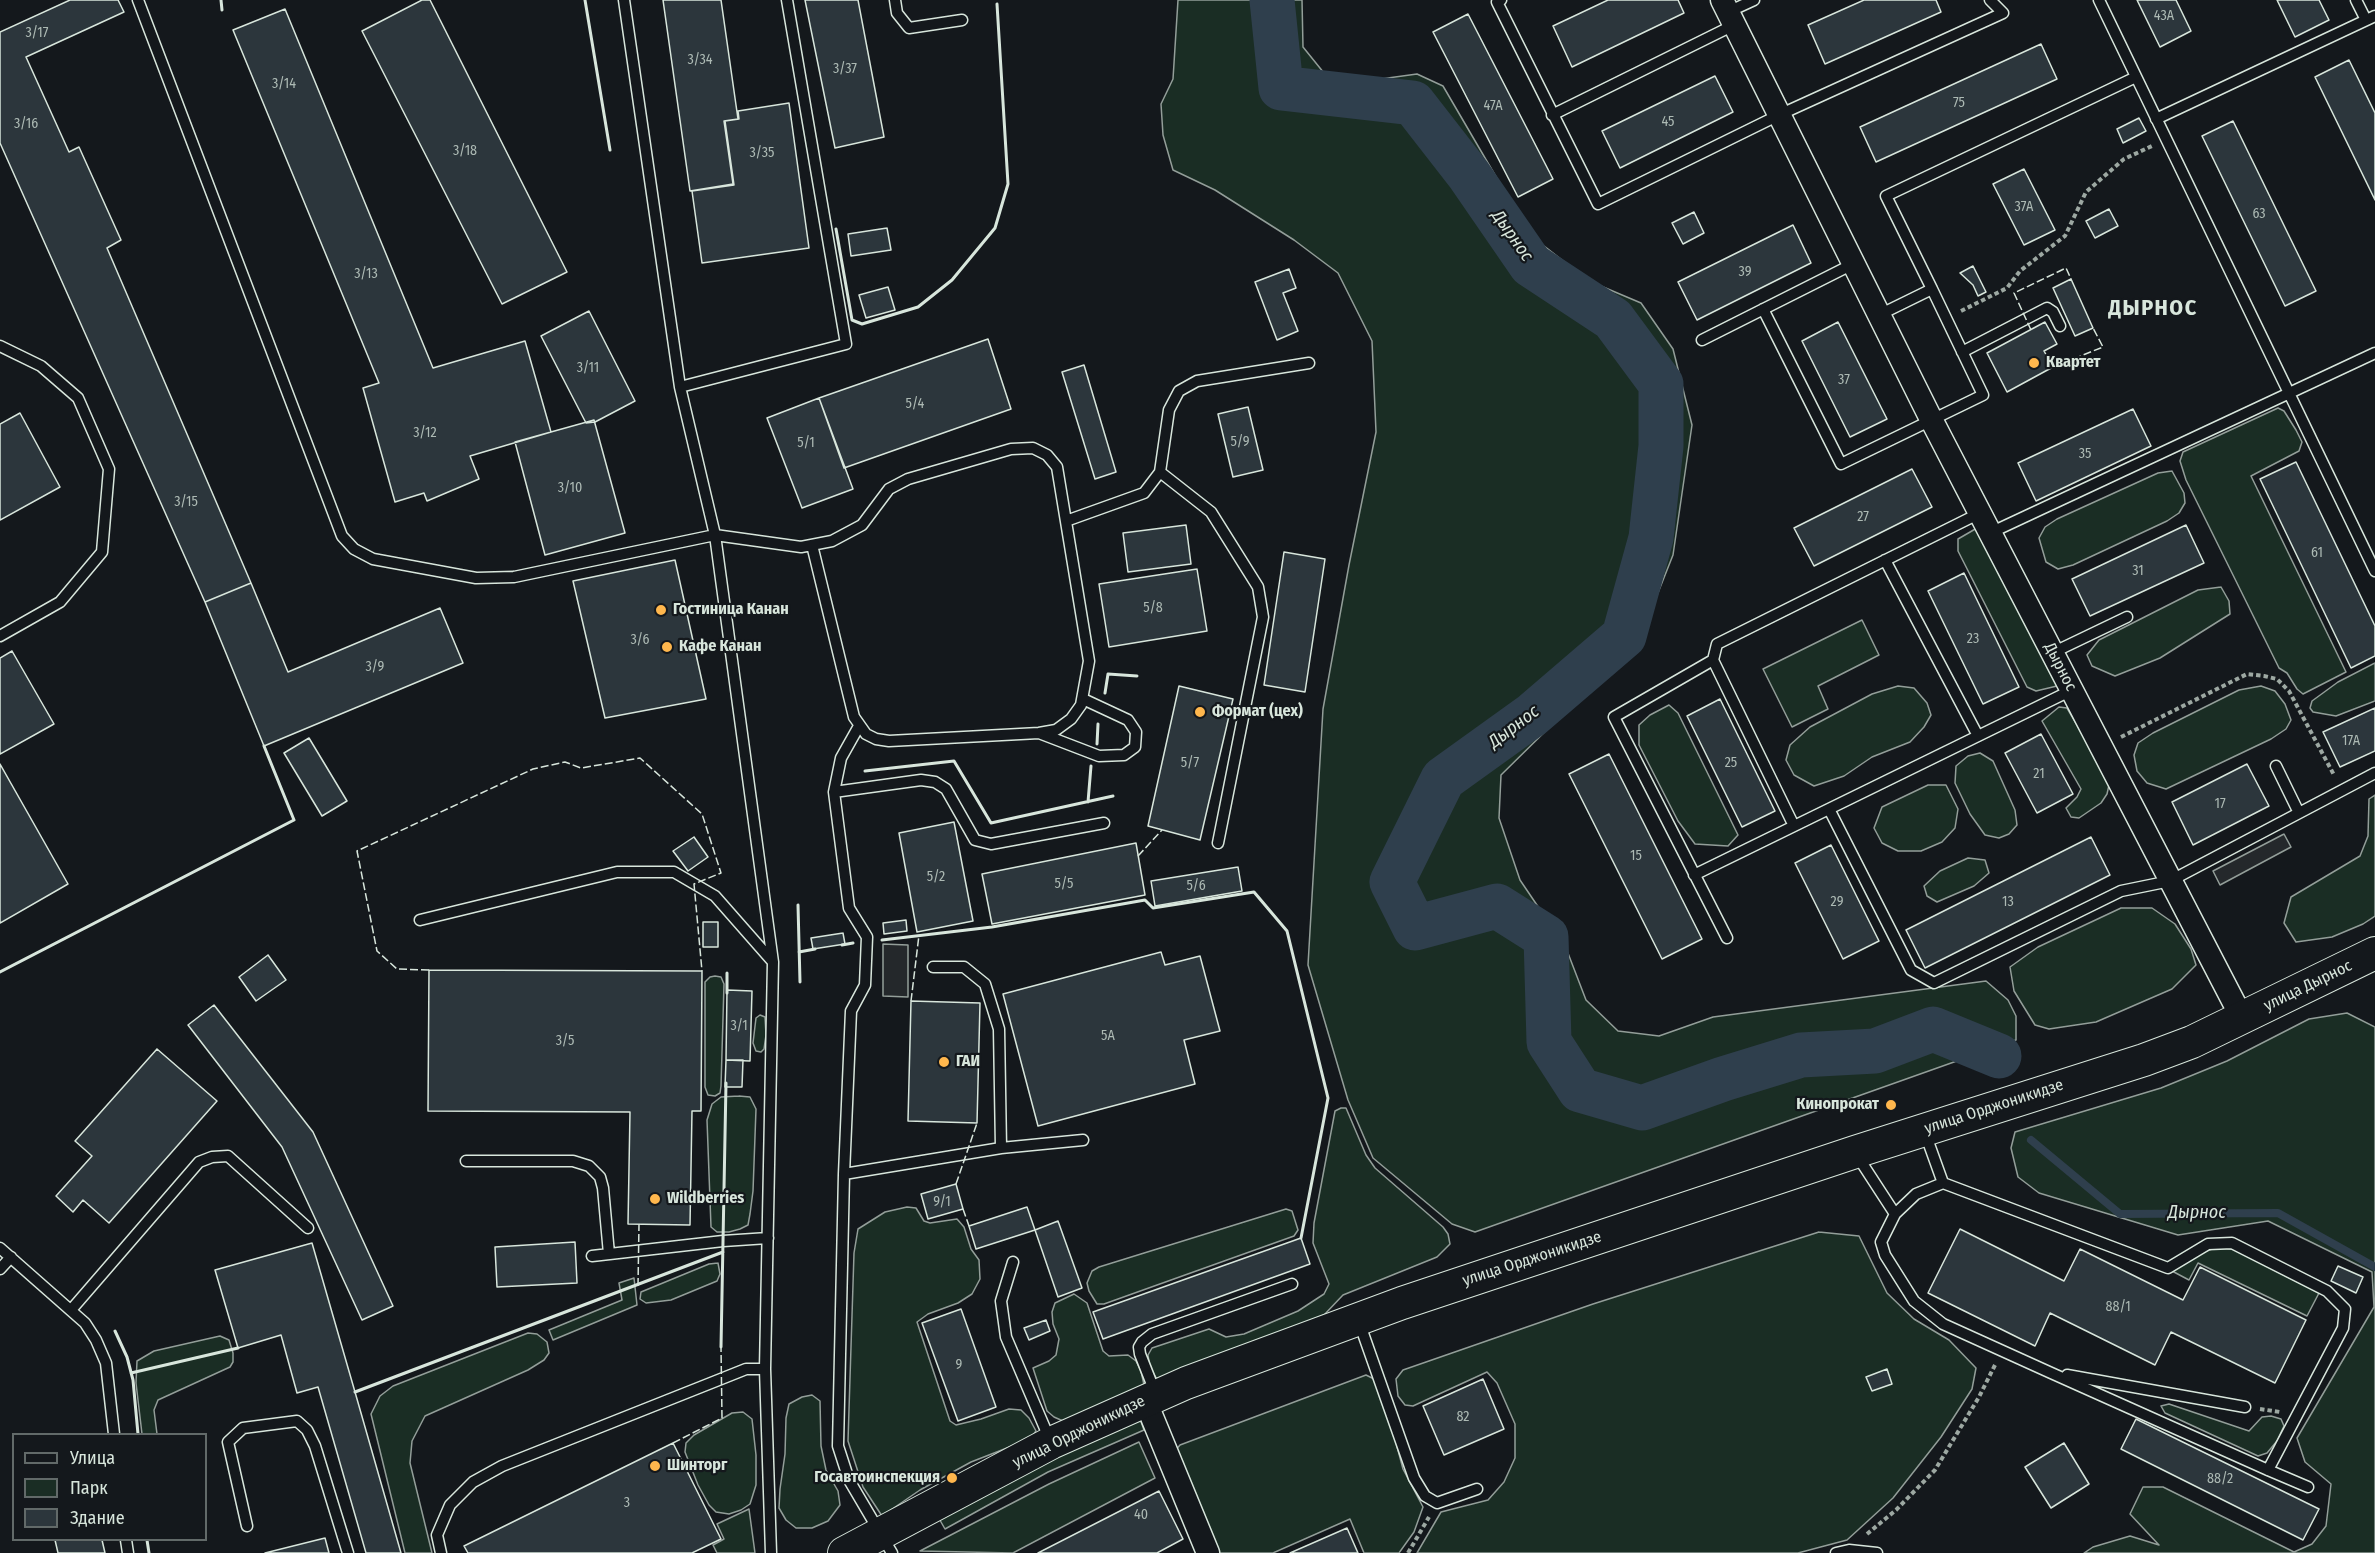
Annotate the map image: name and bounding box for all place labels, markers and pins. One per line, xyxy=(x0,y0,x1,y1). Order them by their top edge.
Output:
place label: Квартет xyxy=(2046,353,2100,373)
marker: Квартет xyxy=(2027,356,2041,370)
place label: Гостиница Канан xyxy=(673,600,789,620)
marker: Гостиница Канан xyxy=(654,603,668,617)
place label: Кафе Канан xyxy=(679,637,761,657)
marker: Кафе Канан xyxy=(660,640,674,654)
place label: Формат (цех) xyxy=(1212,702,1303,722)
marker: Формат (цех) xyxy=(1193,705,1207,719)
place label: ГАИ xyxy=(956,1052,980,1072)
marker: ГАИ xyxy=(937,1055,951,1069)
place label: Кинопрокат xyxy=(1796,1095,1879,1115)
marker: Кинопрокат xyxy=(1884,1098,1898,1112)
place label: Wildberries xyxy=(667,1189,744,1209)
marker: Wildberries xyxy=(648,1192,662,1206)
place label: Шинторг xyxy=(667,1456,727,1476)
marker: Шинторг xyxy=(648,1459,662,1473)
place label: Госавтоинспекция xyxy=(814,1468,940,1488)
marker: Госавтоинспекция xyxy=(945,1471,959,1485)

